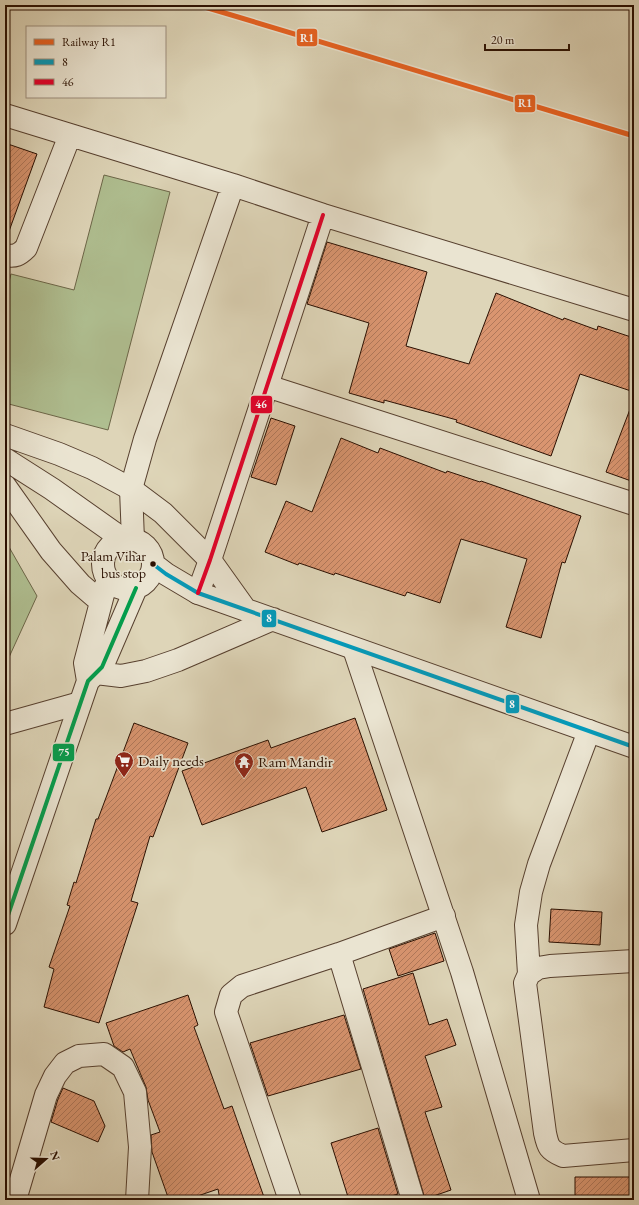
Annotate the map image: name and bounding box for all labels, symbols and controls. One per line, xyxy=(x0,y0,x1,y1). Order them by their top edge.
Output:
legend xyxy=(26,26,166,98)
scale bar xyxy=(485,26,569,52)
line badge: R1 xyxy=(296,28,318,47)
text: R1 xyxy=(300,31,314,45)
text: 20 m xyxy=(491,32,515,48)
text: Railway R1 xyxy=(62,34,116,50)
text: 8 xyxy=(62,54,68,70)
text: 46 xyxy=(62,74,74,90)
line badge: R1 xyxy=(514,94,536,113)
text: R1 xyxy=(518,96,532,110)
line badge: 46 xyxy=(250,395,273,414)
text: 46 xyxy=(255,397,267,411)
place label: Palam Vihar bus stop xyxy=(81,547,146,582)
marker: Palam Vihar bus stop xyxy=(148,559,158,569)
line badge: 8 xyxy=(261,609,277,628)
text: 8 xyxy=(266,611,272,625)
line badge: 8 xyxy=(505,694,520,714)
text: 8 xyxy=(509,697,515,711)
line badge: 75 xyxy=(52,743,75,762)
text: 75 xyxy=(58,745,70,759)
supermarket icon: Daily needs xyxy=(113,750,135,778)
place label: Daily needs xyxy=(138,751,204,770)
temple icon: Ram Mandir xyxy=(233,751,255,779)
place label: Ram Mandir xyxy=(258,752,333,771)
north arrow xyxy=(26,1139,66,1179)
text: N xyxy=(47,1149,64,1162)

